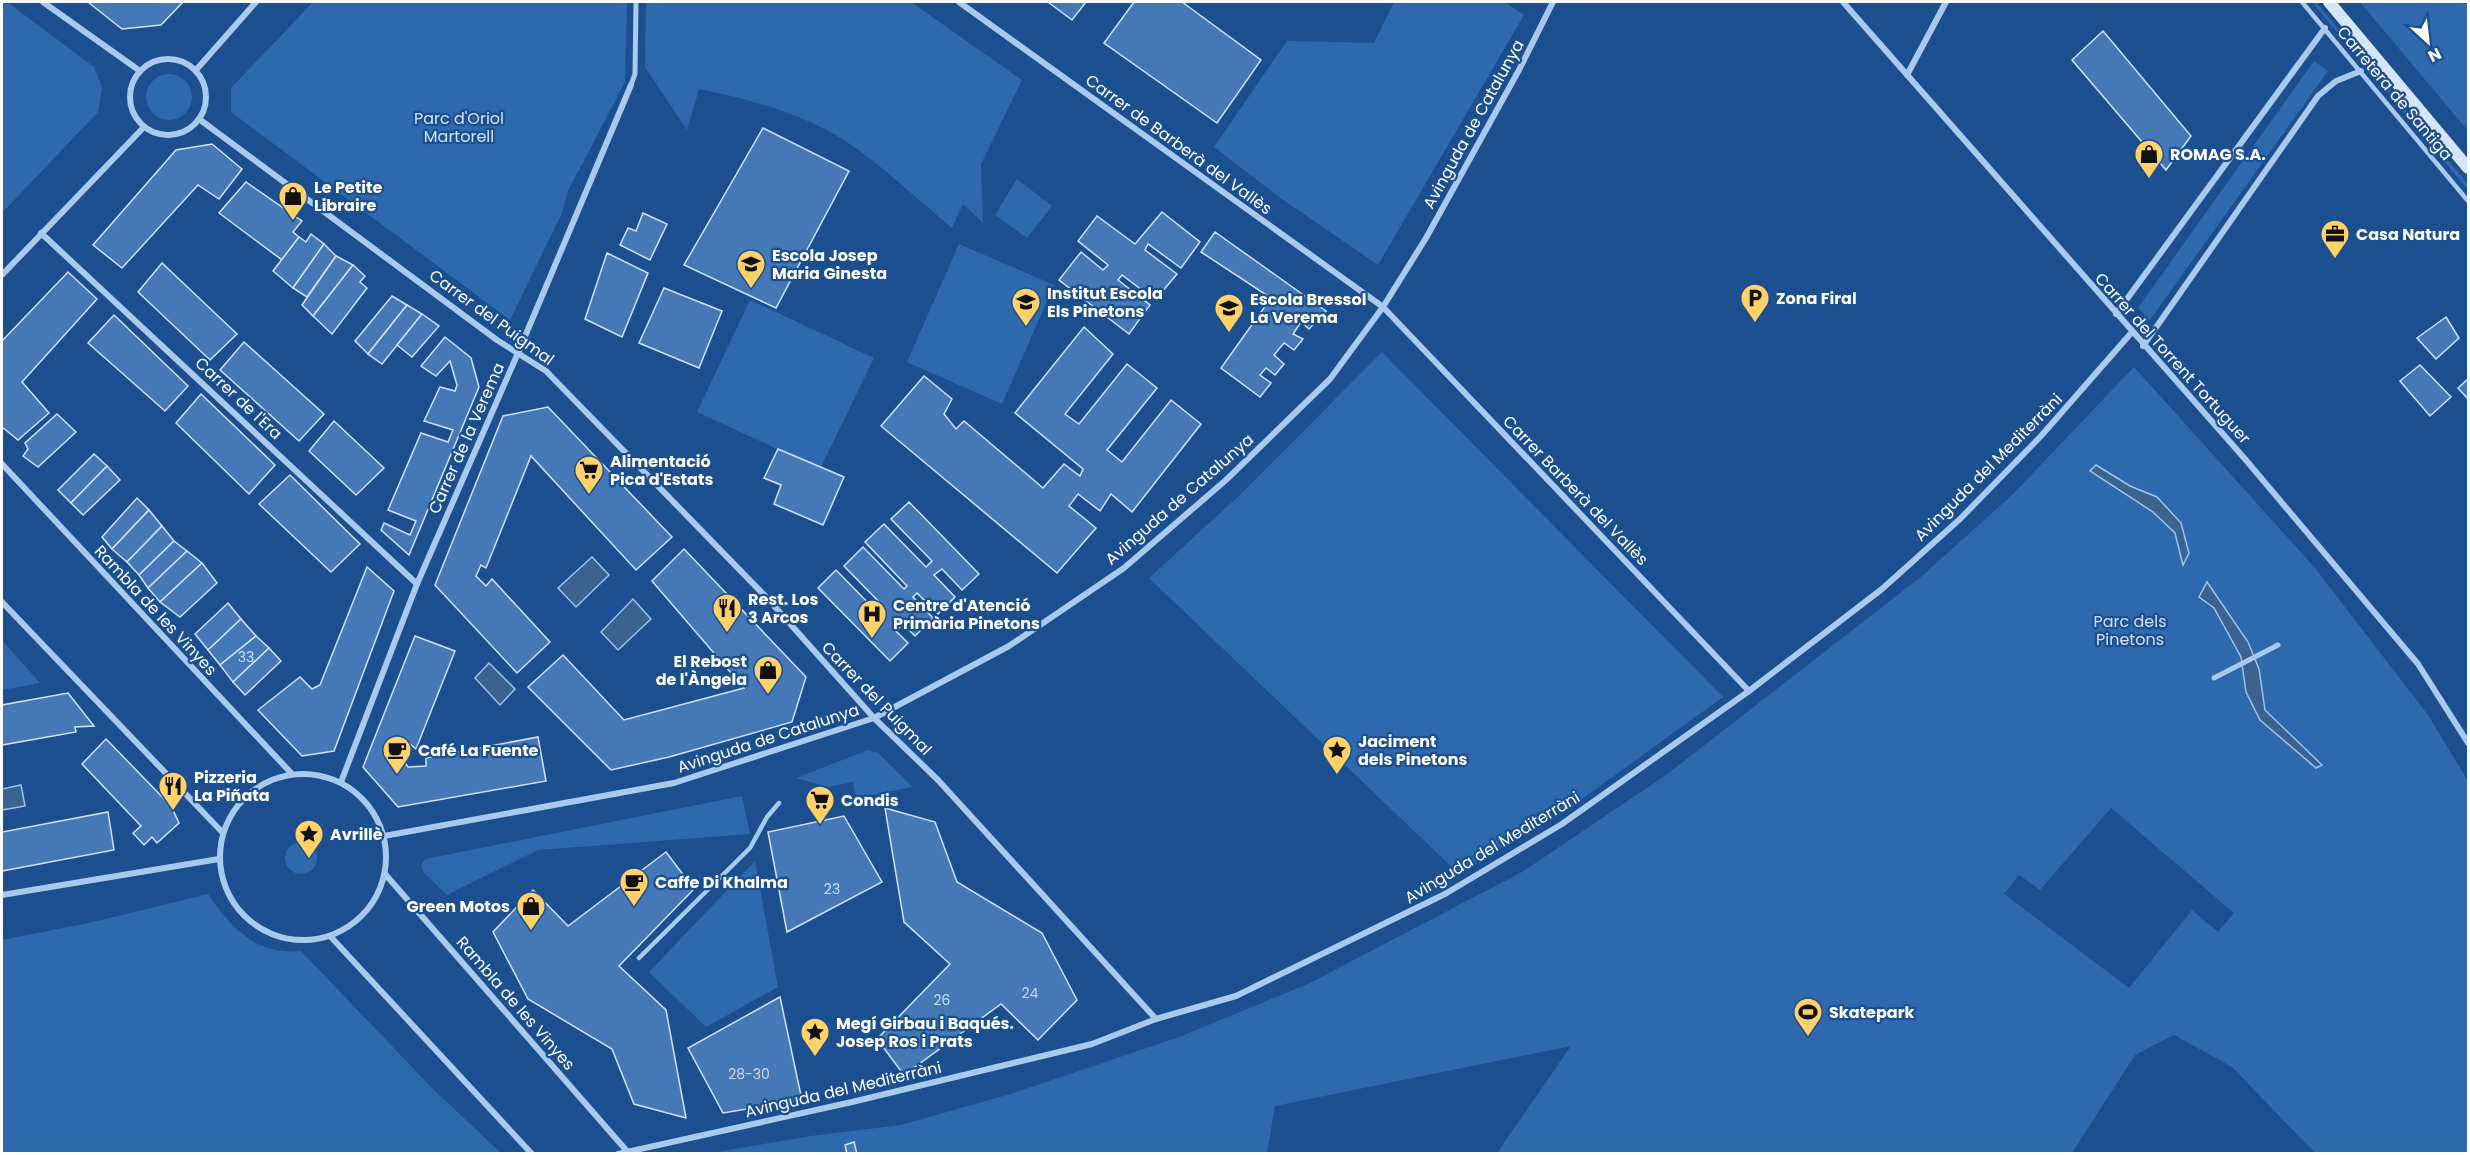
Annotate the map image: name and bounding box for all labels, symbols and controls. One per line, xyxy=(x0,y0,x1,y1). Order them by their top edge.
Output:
north arrow xyxy=(2398,12,2458,72)
street label: Carretera de Santiga xyxy=(2332,21,2458,165)
street label: Avinguda de Catalunya xyxy=(1417,36,1530,213)
text: N xyxy=(2424,42,2445,68)
street label: Carrer de Barberà del Vallès xyxy=(1081,69,1277,220)
park label: Parc d'Oriol Martorell xyxy=(414,107,504,148)
shop icon: ROMAG S.A. xyxy=(2133,138,2165,180)
place label: ROMAG S.A. xyxy=(2170,143,2266,166)
place label: Le Petite Libraire xyxy=(314,176,382,217)
shop icon: Le Petite Libraire xyxy=(277,180,309,222)
office icon: Casa Natura xyxy=(2319,218,2351,260)
place label: Casa Natura xyxy=(2356,223,2460,246)
place label: Escola Josep Maria Ginesta xyxy=(772,244,887,285)
school or university icon: Escola Josep Maria Ginesta xyxy=(735,248,767,290)
street label: Carrer del Puigmal xyxy=(424,264,559,371)
street label: Carrer del Torrent Tortuguer xyxy=(2089,268,2256,449)
place label: Institut Escola Els Pinetons xyxy=(1047,282,1163,323)
parking icon: Zona Firal xyxy=(1739,282,1771,324)
school or university icon: Institut Escola Els Pinetons xyxy=(1010,286,1042,328)
place label: Zona Firal xyxy=(1776,287,1857,310)
place label: Escola Bressol La Verema xyxy=(1250,288,1366,329)
school or university icon: Escola Bressol La Verema xyxy=(1213,292,1245,334)
street label: Carrer de l'Era xyxy=(190,352,287,445)
street label: Carrer de la Verema xyxy=(423,359,510,517)
street label: Avinguda del Mediterràni xyxy=(1909,388,2068,547)
street label: Carrer Barberà del Vallès xyxy=(1498,410,1654,570)
street label: Avinguda de Catalunya xyxy=(1100,428,1259,570)
place label: Alimentació Pica d'Estats xyxy=(610,450,713,491)
supermarket icon: Alimentació Pica d'Estats xyxy=(573,454,605,496)
street label: Rambla de les Vinyes xyxy=(89,540,222,681)
place label: Rest. Los 3 Arcos xyxy=(748,588,818,629)
restaurant icon: Rest. Los 3 Arcos xyxy=(711,592,743,634)
place label: Centre d'Atenció Primària Pinetons xyxy=(893,594,1040,635)
hospital icon: Centre d'Atenció Primària Pinetons xyxy=(856,598,888,640)
park label: Parc dels Pinetons xyxy=(2093,610,2167,651)
street label: Carrer del Puigmal xyxy=(816,637,937,760)
house number: 33 xyxy=(238,647,254,667)
place label: El Rebost de l'Àngela xyxy=(656,650,747,691)
shop icon: El Rebost de l'Àngela xyxy=(752,654,784,696)
street label: Avinguda de Catalunya xyxy=(674,698,862,779)
place label: Jaciment dels Pinetons xyxy=(1358,730,1468,771)
cafe icon: Café La Fuente xyxy=(381,734,413,776)
place icon: Jaciment dels Pinetons xyxy=(1321,734,1353,776)
place label: Café La Fuente xyxy=(418,739,539,762)
place label: Pizzeria La Piñata xyxy=(194,766,270,807)
restaurant icon: Pizzeria La Piñata xyxy=(157,770,189,812)
supermarket icon: Condis xyxy=(804,784,836,826)
street label: Avinguda del Mediterràni xyxy=(1400,786,1584,909)
place label: Condis xyxy=(841,789,899,812)
place icon: Avrillè xyxy=(293,818,325,860)
place label: Avrillè xyxy=(330,823,383,846)
cafe icon: Caffe Di Khalma xyxy=(618,866,650,908)
place label: Caffe Di Khalma xyxy=(655,871,788,894)
house number: 23 xyxy=(824,879,840,899)
shop icon: Green Motos xyxy=(515,890,547,932)
place label: Green Motos xyxy=(407,895,510,918)
street label: Rambla de les Vinyes xyxy=(451,931,580,1075)
house number: 24 xyxy=(1022,983,1039,1003)
house number: 26 xyxy=(934,990,951,1010)
sports icon: Skatepark xyxy=(1792,996,1824,1038)
place label: Skatepark xyxy=(1829,1001,1915,1024)
place label: Megí Girbau i Baqués. Josep Ros i Prats xyxy=(836,1012,1014,1053)
place icon: Megí Girbau i Baqués. Josep Ros i Prats xyxy=(799,1016,831,1058)
street label: Avinguda del Mediterràni xyxy=(743,1056,944,1123)
house number: 28-30 xyxy=(728,1064,770,1084)

